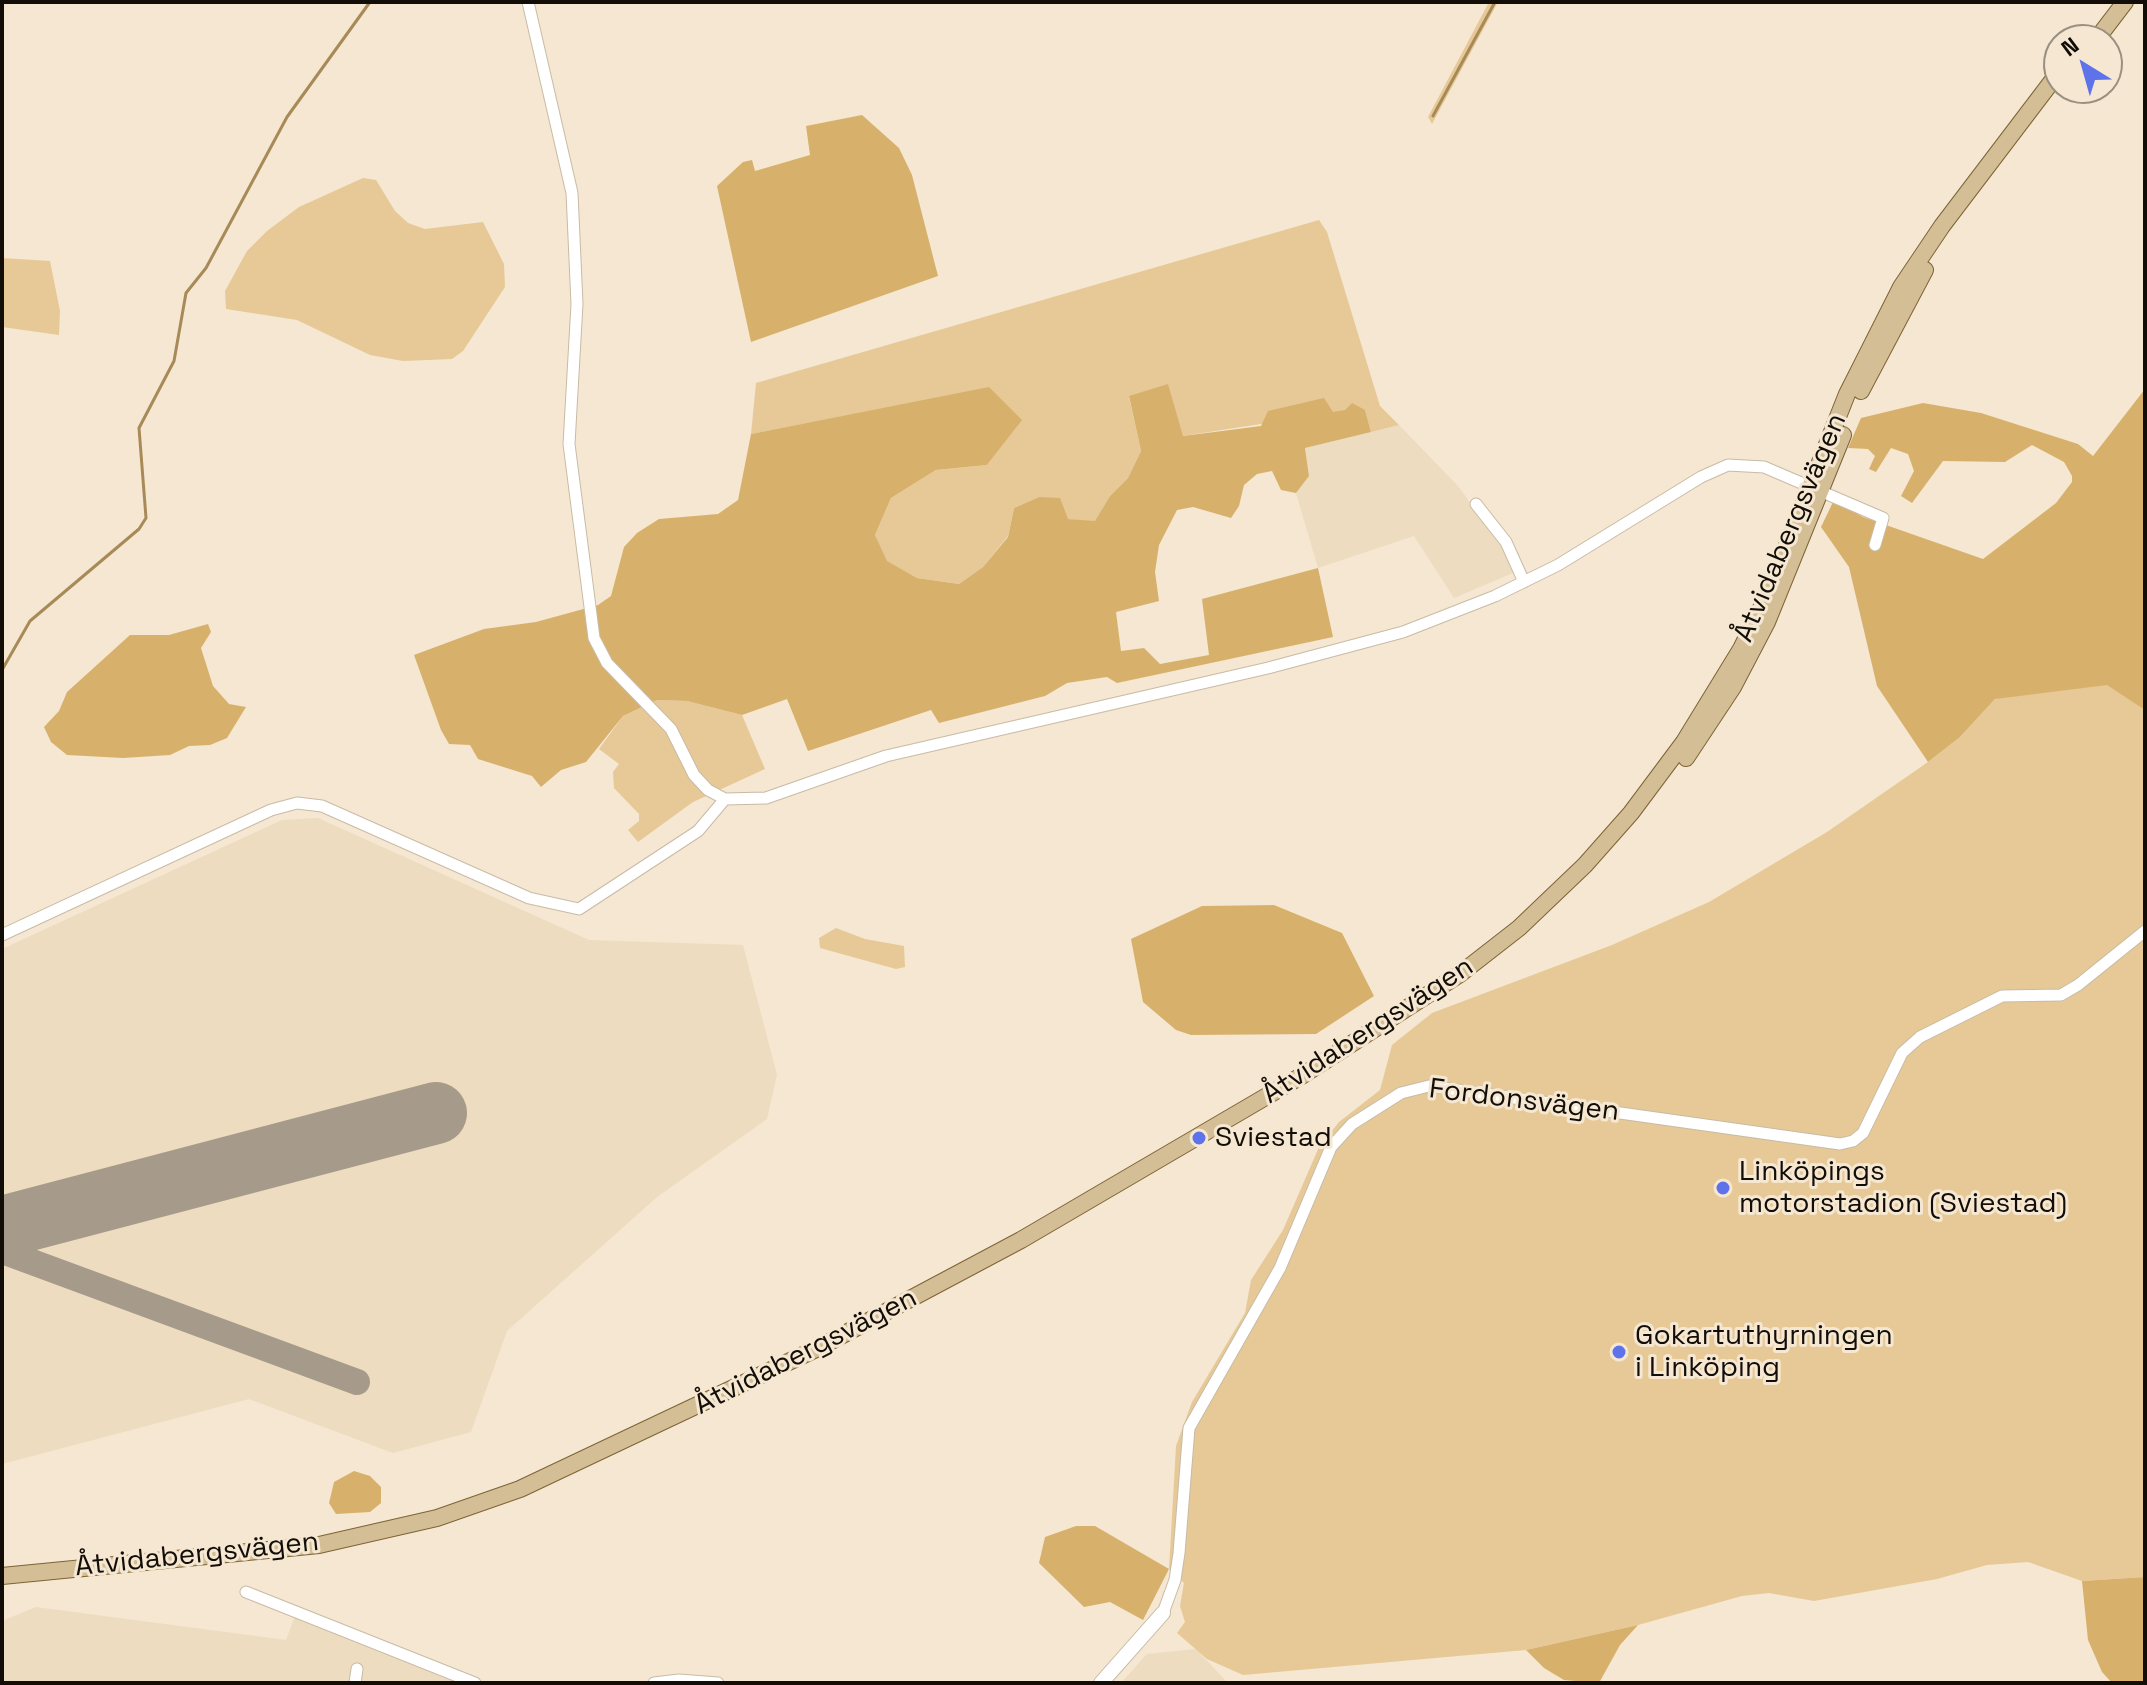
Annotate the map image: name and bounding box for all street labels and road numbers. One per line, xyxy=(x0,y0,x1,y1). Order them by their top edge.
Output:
street label: Åtvidabergsvägen xyxy=(1728,409,1854,647)
street label: Åtvidabergsvägen xyxy=(1256,950,1480,1112)
street label: Fordonsvägen xyxy=(1427,1073,1621,1129)
street label: Åtvidabergsvägen xyxy=(689,1281,923,1423)
street label: Åtvidabergsvägen xyxy=(73,1525,321,1585)

